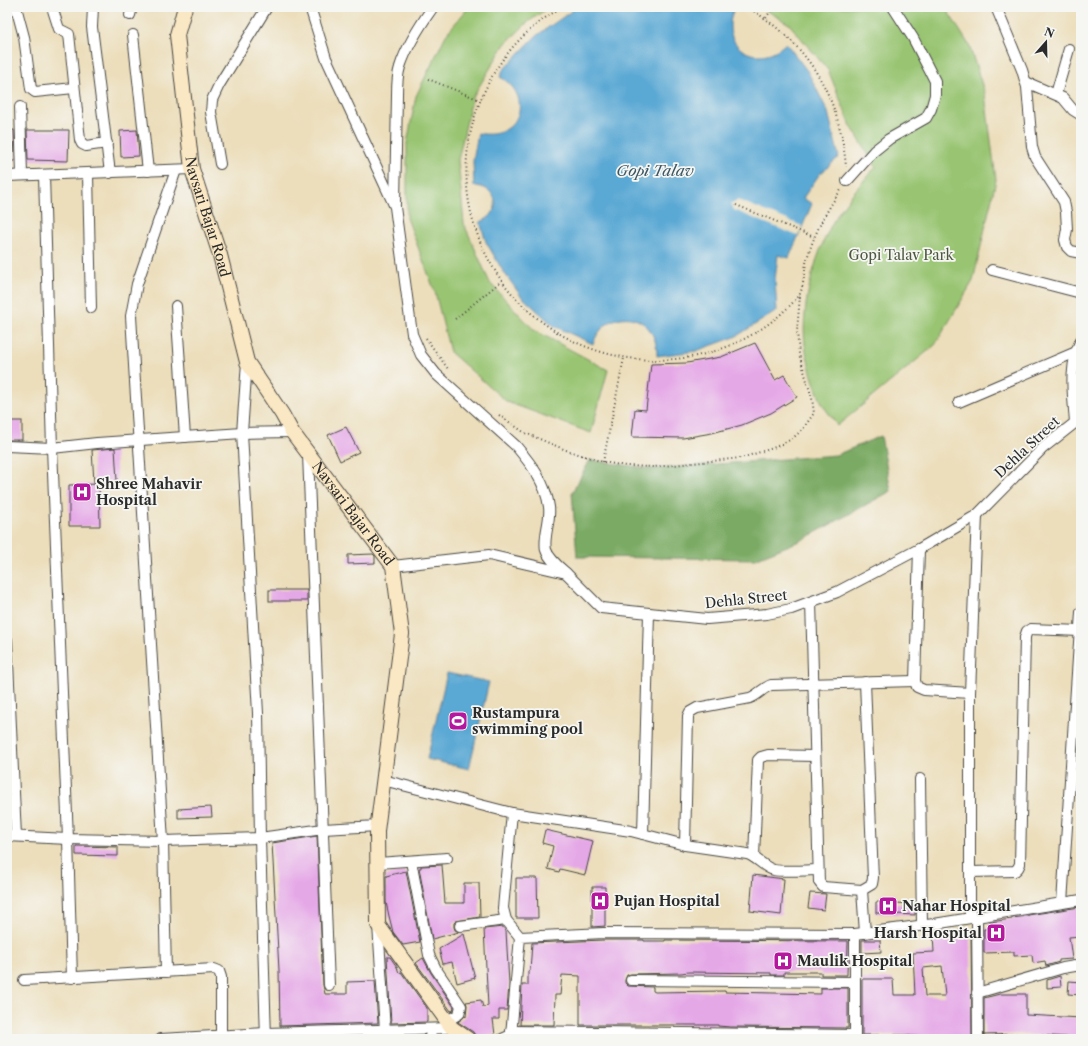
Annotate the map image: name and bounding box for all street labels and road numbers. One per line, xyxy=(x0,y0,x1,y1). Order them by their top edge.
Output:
street label: Navsari Bajar Road xyxy=(182,155,234,279)
street label: Dehla Street xyxy=(991,412,1063,482)
street label: Navsari Bajar Road xyxy=(308,458,399,569)
street label: Dehla Street xyxy=(704,586,788,612)

